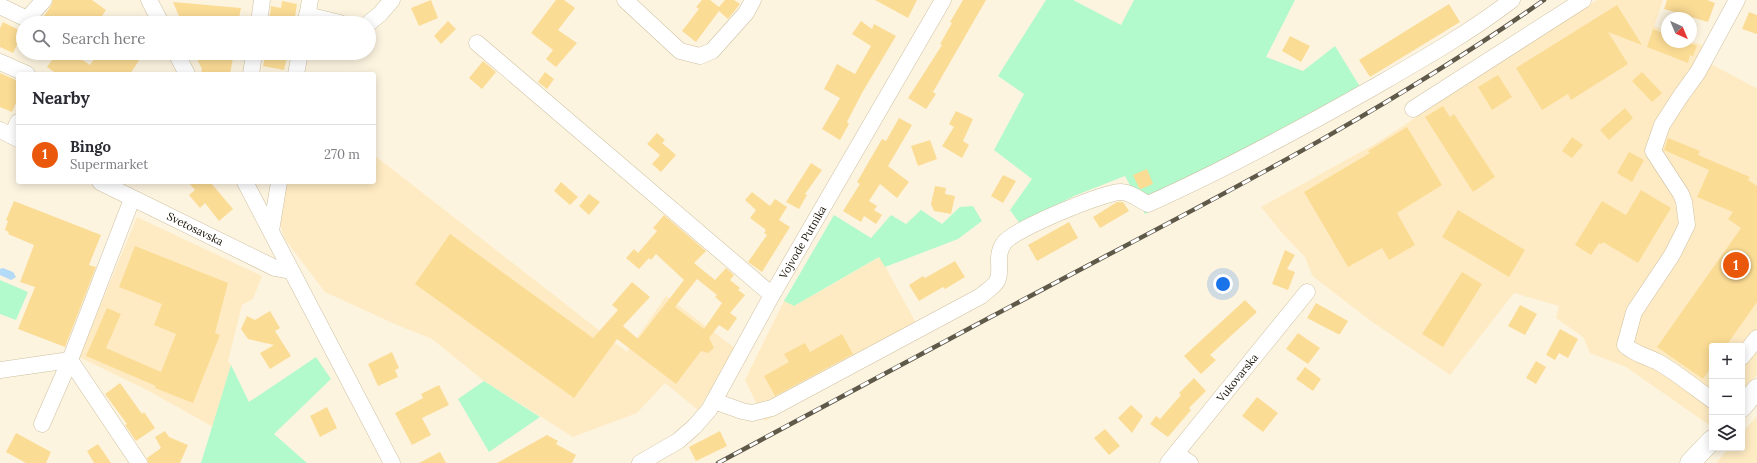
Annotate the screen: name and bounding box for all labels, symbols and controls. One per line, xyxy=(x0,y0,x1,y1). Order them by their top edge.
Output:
north arrow xyxy=(1661,12,1697,48)
search box xyxy=(16,16,376,60)
icon: search xyxy=(30,27,52,49)
text: Search here xyxy=(62,29,145,48)
text: Nearby xyxy=(32,87,90,109)
text: Bingo xyxy=(70,137,111,156)
text: 1 xyxy=(42,146,48,163)
text: 270 m xyxy=(324,146,360,163)
text: Supermarket xyxy=(70,156,148,173)
street label: Vojvode Putnika xyxy=(775,203,829,282)
street label: Svetosavska xyxy=(165,209,226,249)
pin: 1 xyxy=(1723,250,1749,280)
your location xyxy=(1213,274,1233,294)
map controls xyxy=(1709,343,1745,451)
button: + xyxy=(1709,343,1745,379)
street label: Vukovarska xyxy=(1213,350,1261,406)
button: − xyxy=(1709,379,1745,415)
button: layers xyxy=(1709,415,1745,451)

